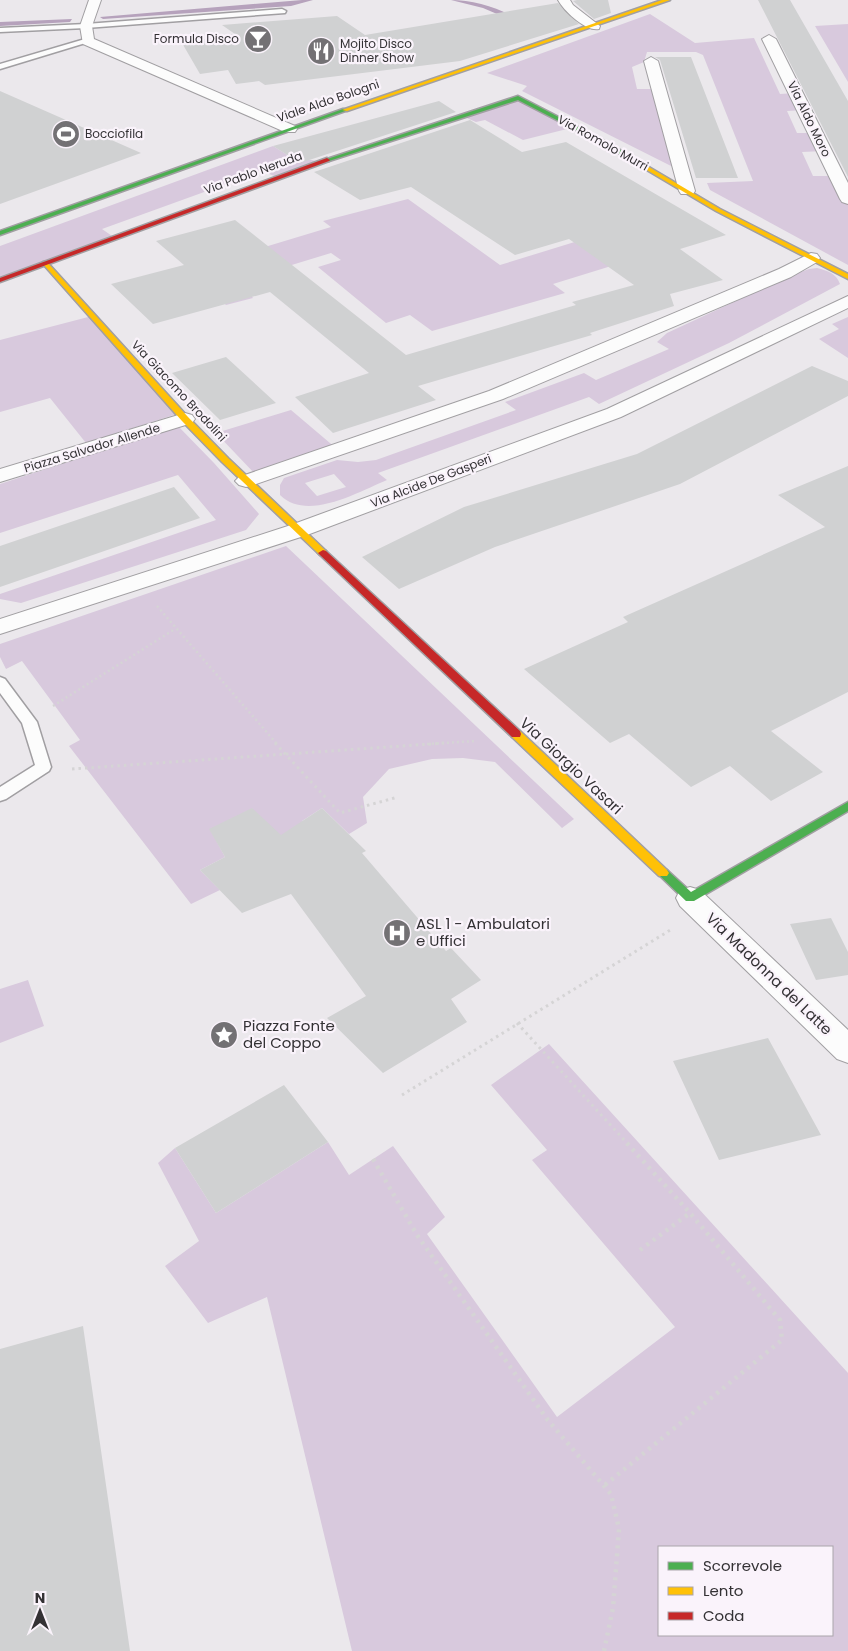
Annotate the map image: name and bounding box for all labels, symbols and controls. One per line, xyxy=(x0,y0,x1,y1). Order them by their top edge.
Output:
bar icon: Formula Disco xyxy=(243,24,273,54)
place label: Formula Disco xyxy=(154,30,239,47)
place label: Mojito Disco Dinner Show xyxy=(340,35,414,66)
restaurant icon: Mojito Disco Dinner Show xyxy=(306,36,336,66)
street label: Viale Aldo Bologni xyxy=(274,75,381,126)
street label: Via Aldo Moro xyxy=(784,78,835,160)
street label: Via Romolo Murri xyxy=(555,111,652,175)
sports icon: Bocciofila xyxy=(51,119,81,149)
place label: Bocciofila xyxy=(85,125,143,142)
street label: Via Pablo Neruda xyxy=(201,147,304,198)
street label: Via Giacomo Brodolini xyxy=(128,336,231,445)
street label: Piazza Salvador Allende xyxy=(22,419,162,476)
street label: Via Alcide De Gasperi xyxy=(368,450,494,511)
street label: Via Giorgio Vasari xyxy=(515,712,627,819)
street label: Via Madonna del Latte xyxy=(702,908,837,1040)
place label: ASL 1 - Ambulatori e Uffici xyxy=(416,913,550,951)
hospital icon: ASL 1 - Ambulatori e Uffici xyxy=(382,918,412,948)
place label: Piazza Fonte del Coppo xyxy=(243,1015,335,1053)
place icon: Piazza Fonte del Coppo xyxy=(209,1020,239,1050)
legend xyxy=(658,1546,833,1636)
text: Scorrevole xyxy=(703,1555,782,1576)
text: Lento xyxy=(703,1580,743,1601)
north arrow xyxy=(15,1586,65,1636)
text: N xyxy=(35,1588,45,1608)
text: Coda xyxy=(703,1605,744,1626)

